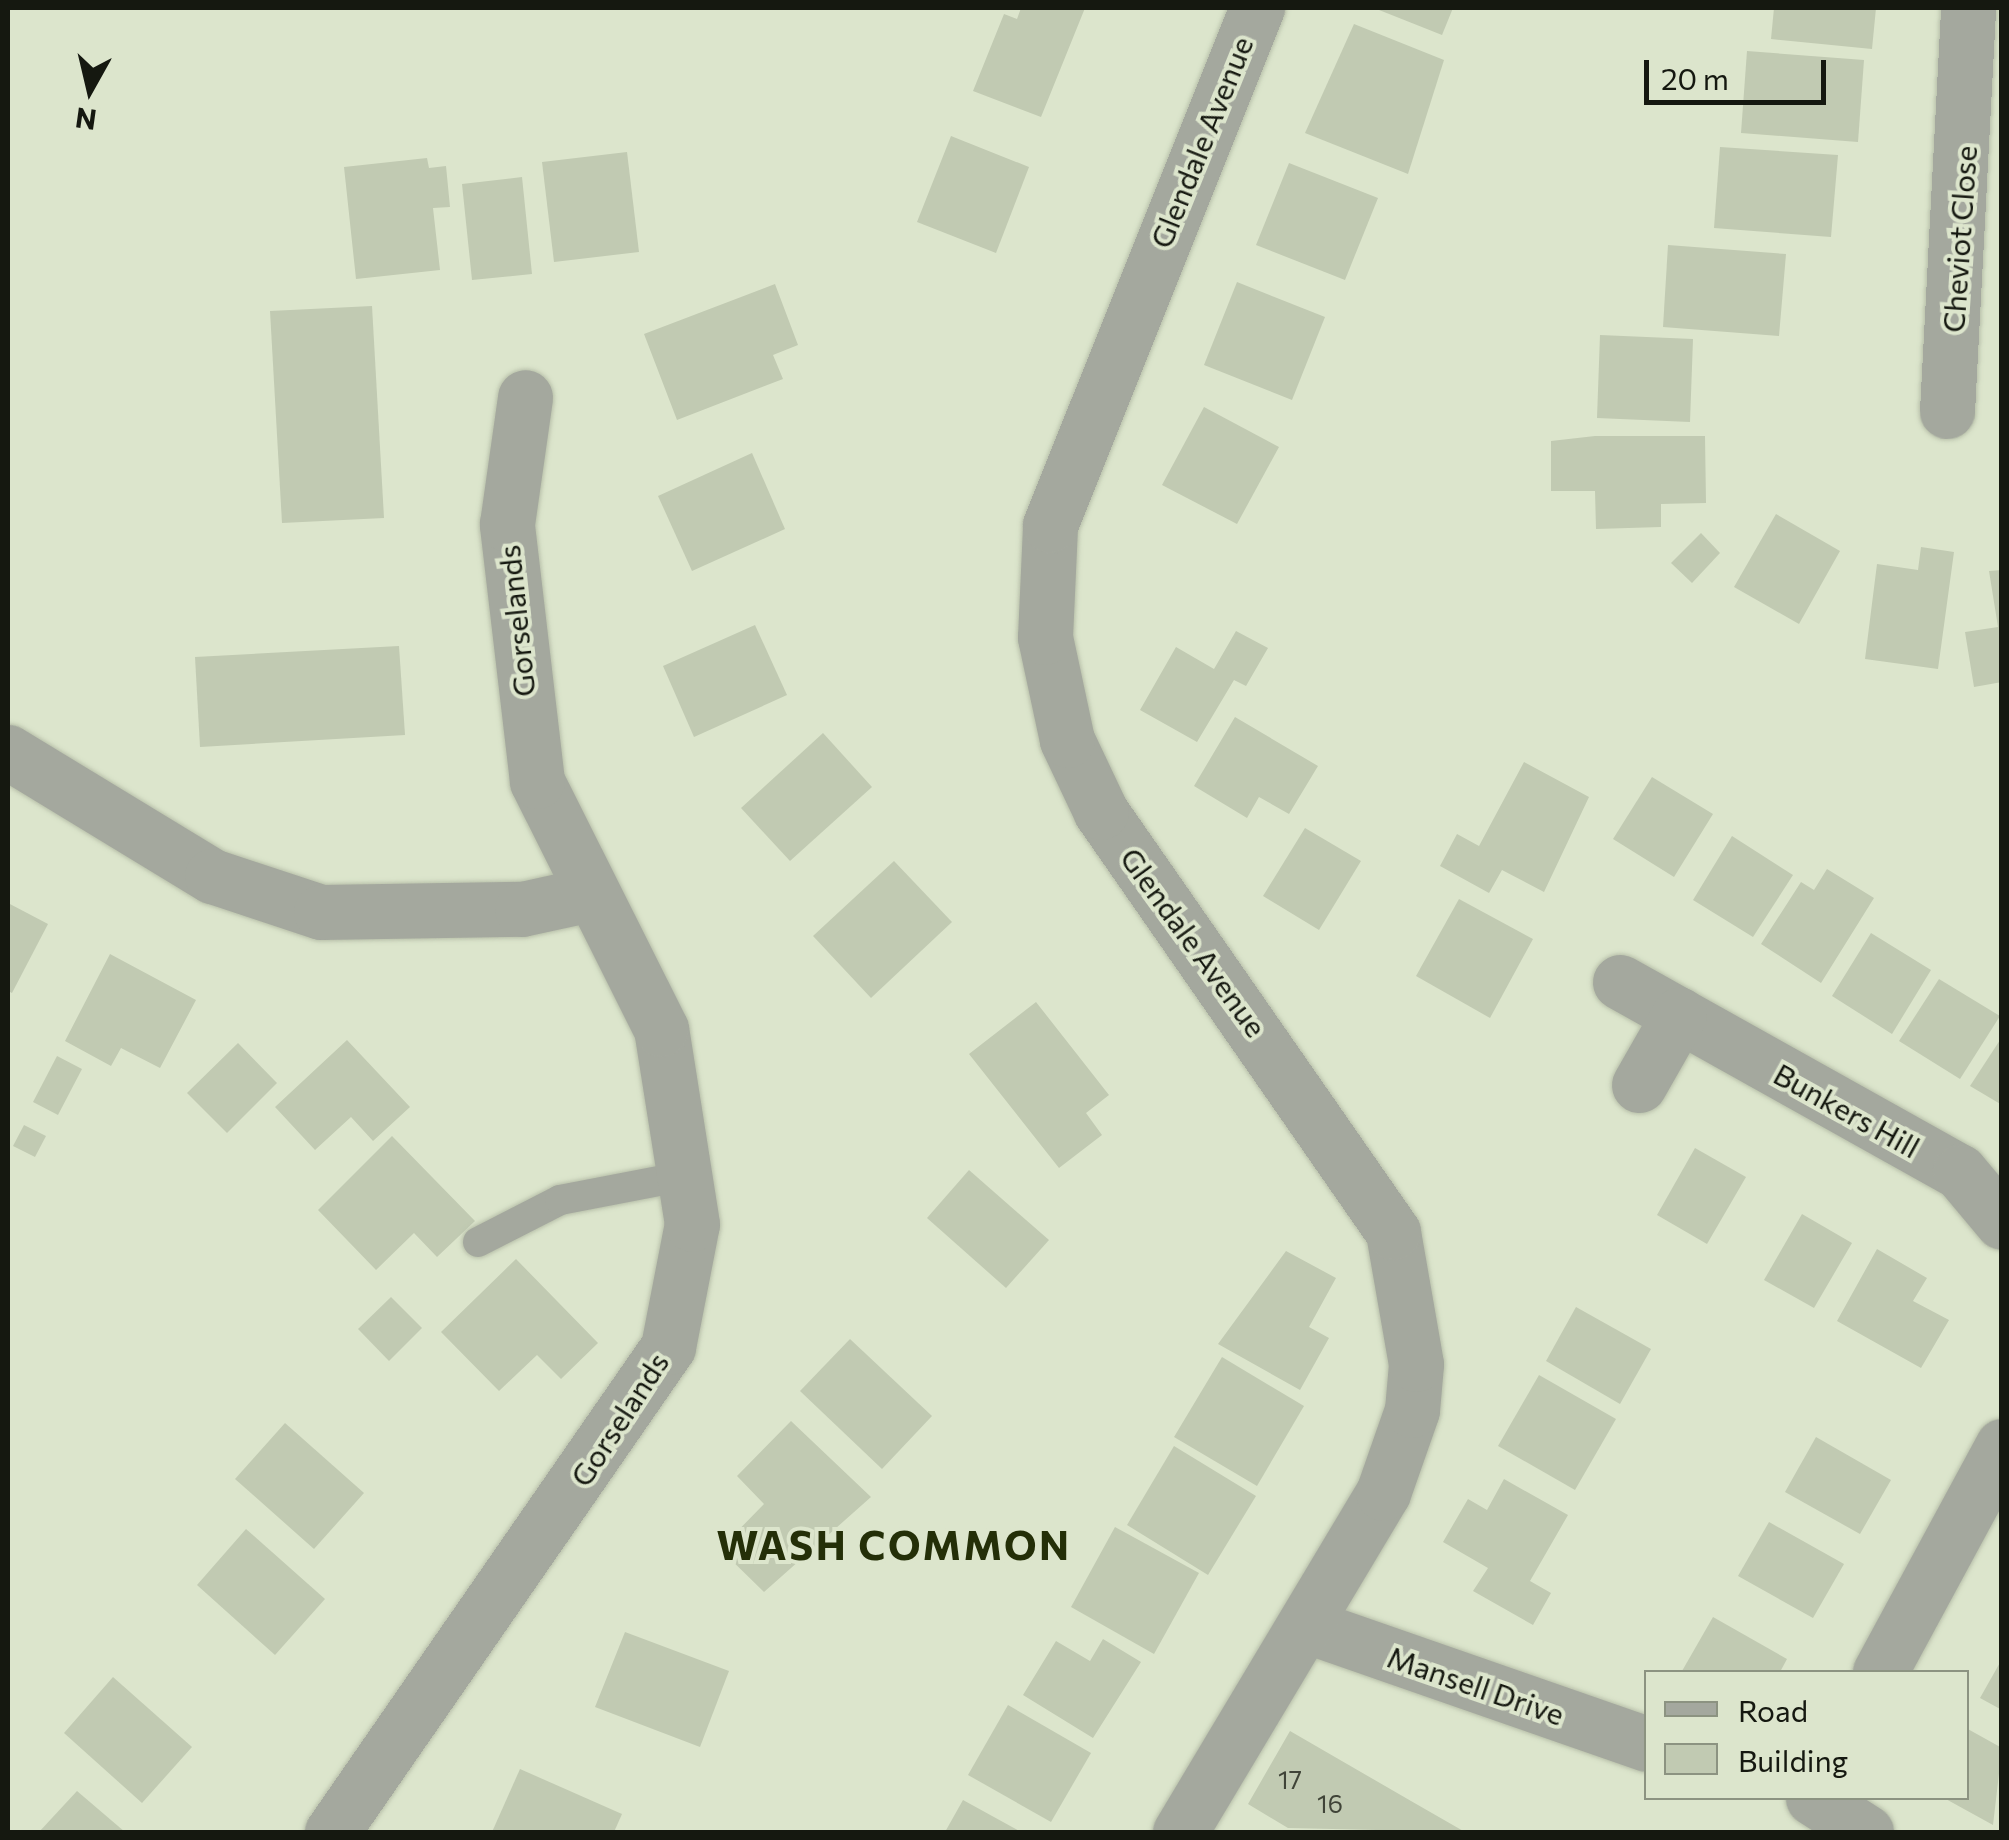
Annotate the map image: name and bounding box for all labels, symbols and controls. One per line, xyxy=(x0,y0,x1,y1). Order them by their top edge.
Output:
street label: Glendale Avenue xyxy=(1142,31,1260,253)
north arrow xyxy=(40,40,140,140)
scale bar xyxy=(1649,40,1832,102)
text: 20 m xyxy=(1661,59,1729,96)
text: N xyxy=(73,101,99,138)
street label: Cheviot Close xyxy=(1935,144,1983,334)
street label: Gorselands xyxy=(490,543,542,699)
street label: Glendale Avenue xyxy=(1113,840,1275,1044)
street label: Bunkers Hill xyxy=(1768,1055,1926,1165)
street label: Gorselands xyxy=(562,1345,676,1493)
district label: WASH COMMON xyxy=(717,1520,1071,1568)
street label: Mansell Drive xyxy=(1383,1638,1569,1732)
legend xyxy=(1644,1670,1969,1800)
text: Road xyxy=(1738,1691,1808,1728)
text: Building xyxy=(1738,1741,1848,1778)
house number: 17 xyxy=(1278,1764,1302,1794)
house number: 16 xyxy=(1317,1788,1343,1818)

